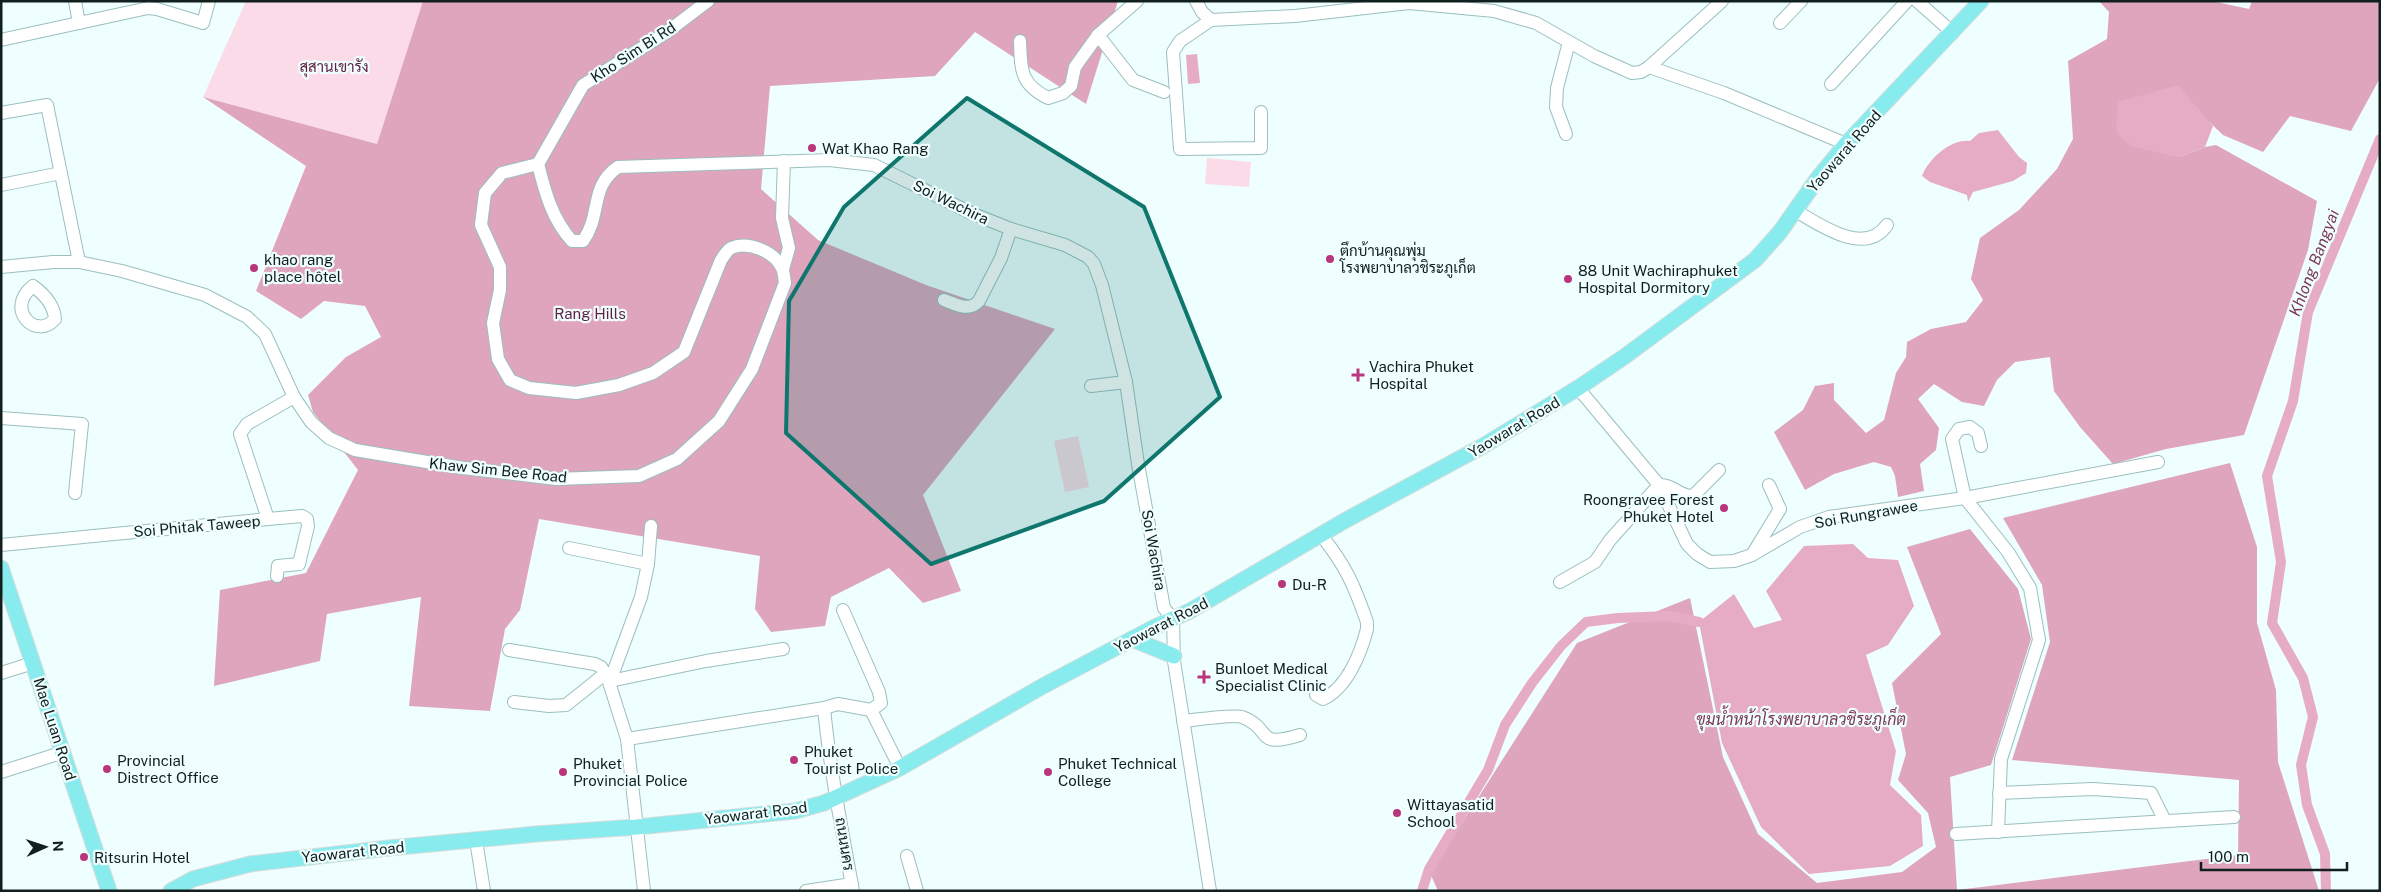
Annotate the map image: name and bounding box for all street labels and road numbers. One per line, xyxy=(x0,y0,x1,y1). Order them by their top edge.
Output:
street label: Kho Sim Bi Rd xyxy=(587,18,679,86)
street label: Yaowarat Road xyxy=(1804,106,1884,196)
street label: Soi Wachira xyxy=(910,176,992,228)
street label: Yaowarat Road xyxy=(1465,393,1563,461)
street label: Khaw Sim Bee Road xyxy=(428,454,568,486)
street label: Soi Rungrawee xyxy=(1813,497,1919,531)
street label: Soi Wachira xyxy=(1139,508,1169,592)
street label: Soi Phitak Taweep xyxy=(133,512,261,540)
street label: Yaowarat Road xyxy=(1111,594,1211,656)
street label: Mae Luan Road xyxy=(30,675,80,783)
street label: Yaowarat Road xyxy=(704,798,808,828)
street label: ถนนนคร xyxy=(832,816,858,872)
street label: Yaowarat Road xyxy=(301,838,405,866)

